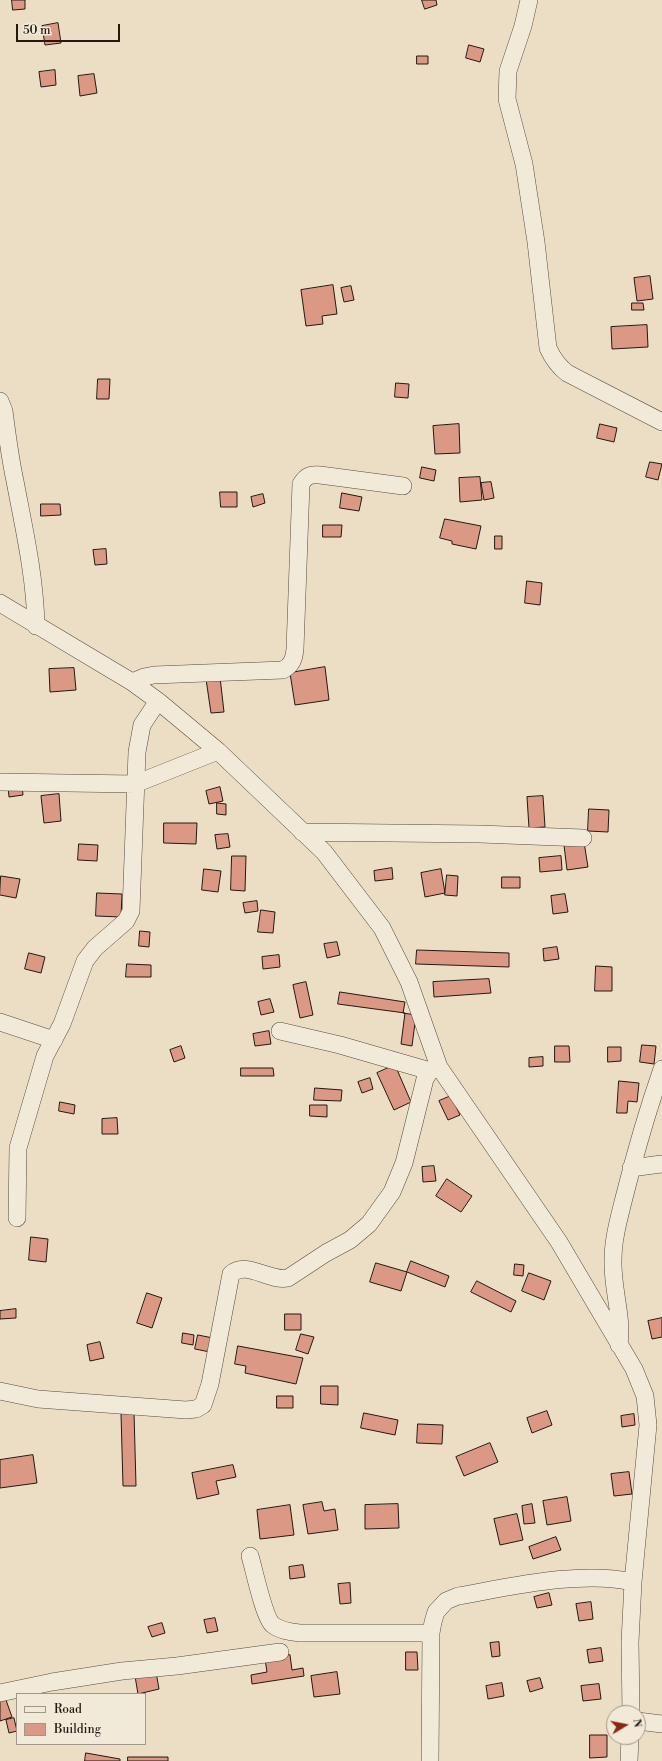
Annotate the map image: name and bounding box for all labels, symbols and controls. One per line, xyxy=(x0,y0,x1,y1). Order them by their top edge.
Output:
scale bar xyxy=(18,16,122,42)
text: 50 m xyxy=(23,23,51,38)
legend xyxy=(16,1693,146,1745)
text: Road xyxy=(54,1702,82,1717)
north arrow xyxy=(606,1705,646,1745)
text: N xyxy=(629,1718,644,1729)
text: Building xyxy=(54,1722,101,1737)

